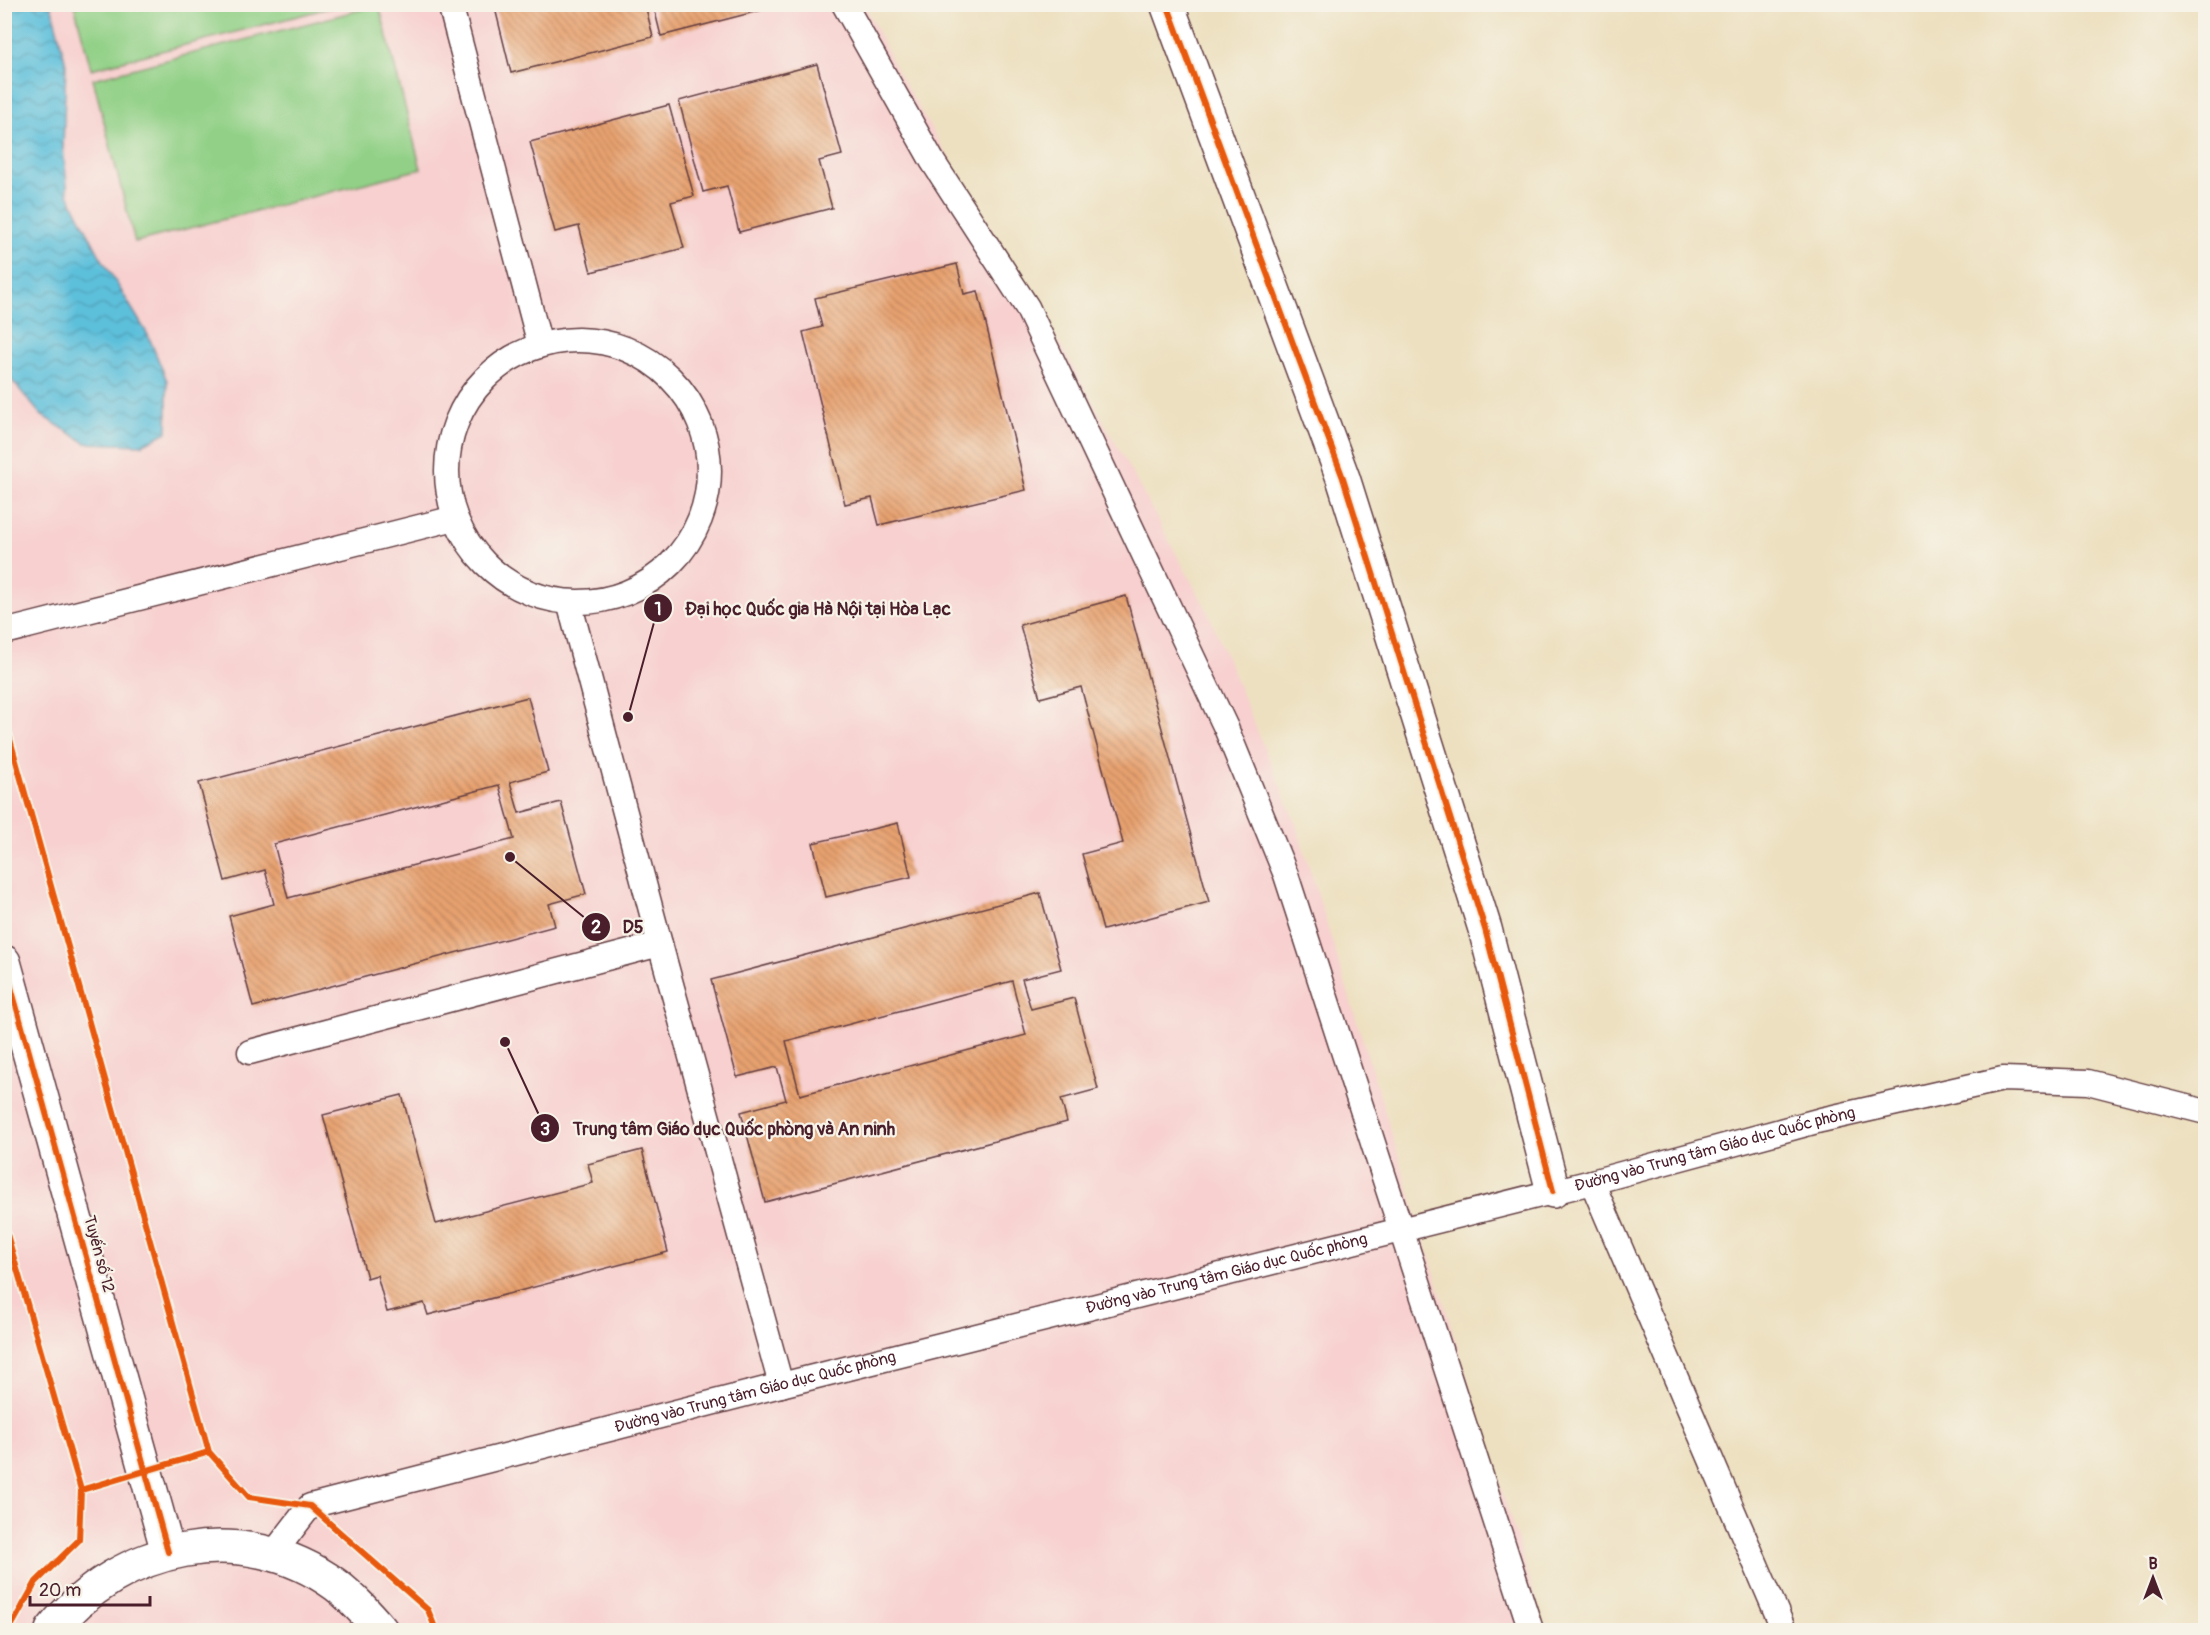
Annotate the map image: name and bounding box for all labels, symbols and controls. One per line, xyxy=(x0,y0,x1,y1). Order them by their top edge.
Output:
callout: Đại học Quốc gia Hà Nội tại Hòa Lạc xyxy=(643,590,963,626)
text: 1 xyxy=(654,598,662,621)
text: Đại học Quốc gia Hà Nội tại Hòa Lạc xyxy=(685,598,951,621)
callout: D5 xyxy=(581,909,656,945)
text: 2 xyxy=(591,916,601,939)
text: D5 xyxy=(622,916,644,939)
street label: Đường vào Trung tâm Giáo dục Quốc phòng xyxy=(1572,1103,1857,1196)
callout: Trung tâm Giáo dục Quốc phòng và An ninh xyxy=(530,1110,907,1146)
text: 3 xyxy=(540,1118,550,1141)
text: Trung tâm Giáo dục Quốc phòng và An ninh xyxy=(572,1118,896,1141)
street label: Tuyến số 12 xyxy=(79,1213,119,1295)
street label: Đường vào Trung tâm Giáo dục Quốc phòng xyxy=(1084,1229,1369,1318)
street label: Đường vào Trung tâm Giáo dục Quốc phòng xyxy=(612,1347,898,1437)
north arrow xyxy=(2123,1548,2183,1608)
text: B xyxy=(2148,1554,2158,1574)
scale bar xyxy=(30,1569,150,1607)
text: 20 m xyxy=(39,1579,81,1602)

